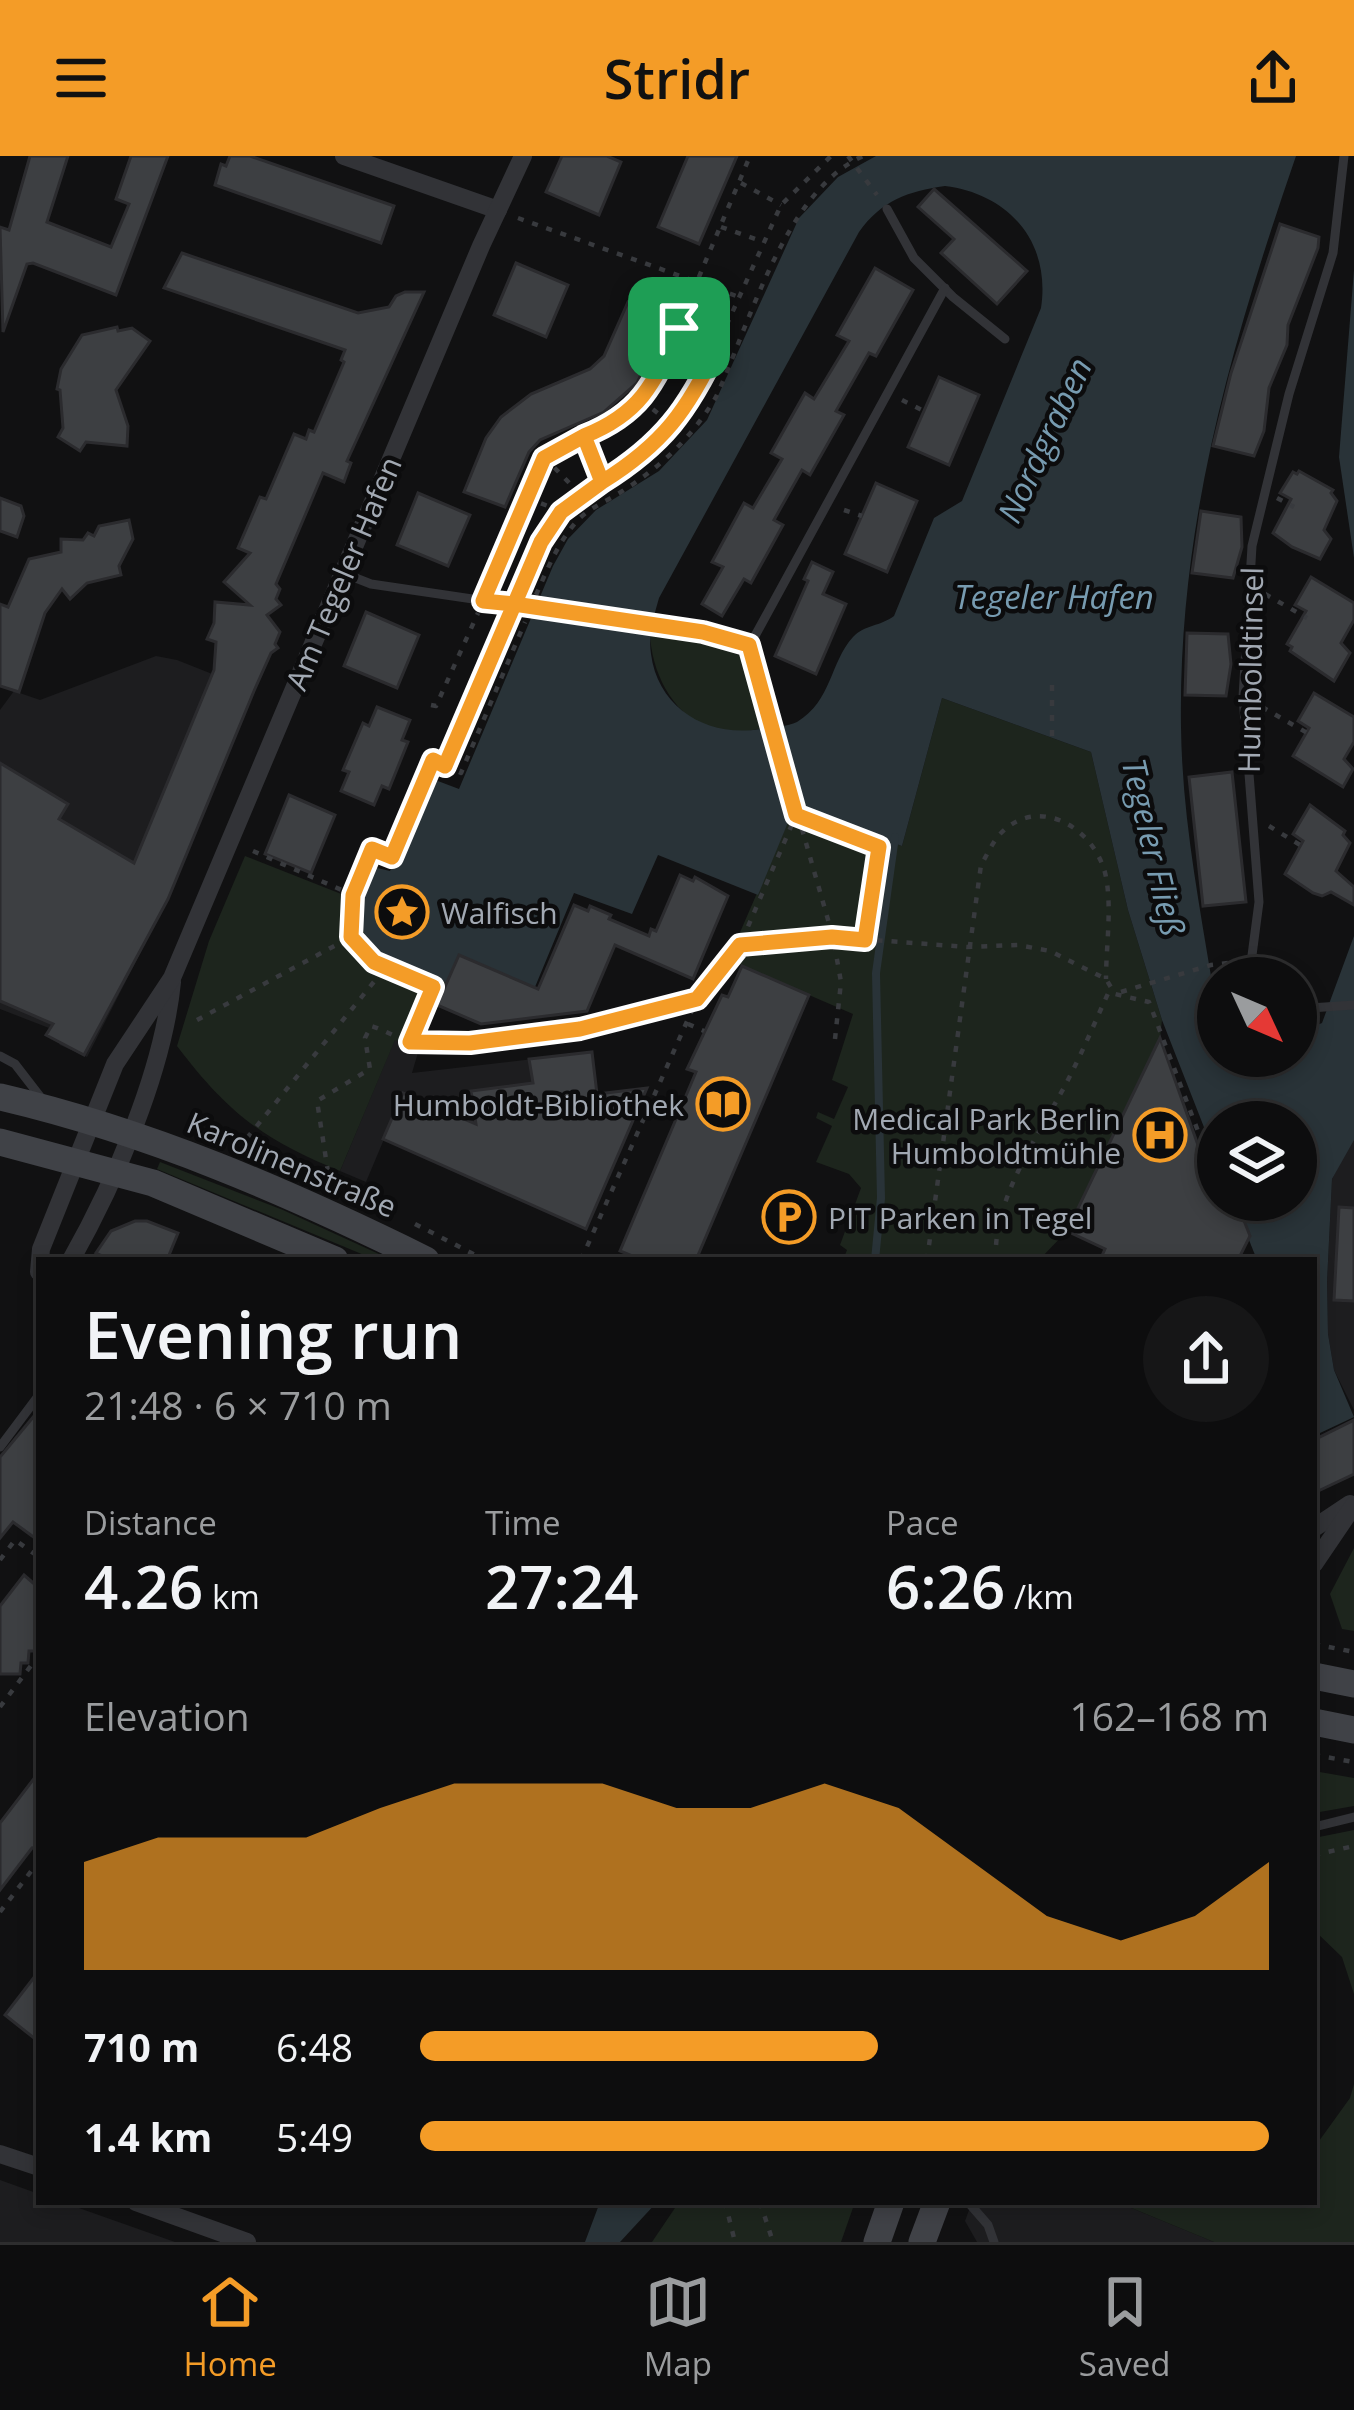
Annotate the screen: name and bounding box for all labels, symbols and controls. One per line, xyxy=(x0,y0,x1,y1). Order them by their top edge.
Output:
text: Stridr xyxy=(604,41,750,115)
icon: menu xyxy=(48,45,114,111)
icon: share xyxy=(1240,45,1306,111)
pin xyxy=(628,277,730,379)
icon: arrive xyxy=(646,295,712,361)
water label: Nordgraben xyxy=(986,350,1102,530)
street label: Am Tegeler Hafen xyxy=(275,450,411,696)
street label: Humboldtinsel xyxy=(1228,567,1272,773)
water label: Tegeler Hafen xyxy=(954,574,1154,619)
water label: Tegeler Fließ xyxy=(1112,754,1196,940)
place icon: Walfisch xyxy=(374,884,430,940)
place label: Walfisch xyxy=(441,892,558,933)
north arrow xyxy=(1197,957,1317,1077)
map controls xyxy=(1197,957,1317,1221)
library icon: Humboldt-Bibliothek xyxy=(695,1076,751,1132)
place label: Humboldt-Bibliothek xyxy=(393,1084,684,1125)
place label: Medical Park Berlin Humboldtmühle xyxy=(852,1098,1121,1173)
street label: Karolinenstraße xyxy=(181,1101,403,1227)
button: layers xyxy=(1197,1101,1317,1221)
hospital icon: Medical Park Berlin Humboldtmühle xyxy=(1132,1107,1188,1163)
parking icon: PIT Parken in Tegel xyxy=(761,1189,817,1245)
place label: PIT Parken in Tegel xyxy=(828,1197,1092,1238)
text: Evening run xyxy=(84,1288,462,1378)
button: share xyxy=(1143,1296,1269,1422)
text: 21:48 · 6 × 710 m xyxy=(84,1378,392,1431)
text: Distance xyxy=(84,1500,217,1545)
text: Time xyxy=(485,1500,561,1545)
text: Pace xyxy=(886,1500,959,1545)
text: 4.26 xyxy=(84,1545,203,1627)
text: 27:24 xyxy=(485,1545,639,1627)
text: 6:26 xyxy=(886,1545,1005,1627)
text: km xyxy=(203,1574,260,1619)
text: /km xyxy=(1005,1574,1074,1619)
text: Elevation xyxy=(84,1689,250,1742)
text: 162–168 m xyxy=(1069,1689,1269,1742)
text: 710 m xyxy=(84,2020,199,2073)
text: 6:48 xyxy=(276,2020,353,2073)
text: 1.4 km xyxy=(84,2110,212,2163)
text: 5:49 xyxy=(276,2110,353,2163)
tab: Home xyxy=(183,2269,277,2386)
tab: Map xyxy=(644,2269,712,2386)
tab: Saved xyxy=(1079,2269,1171,2386)

